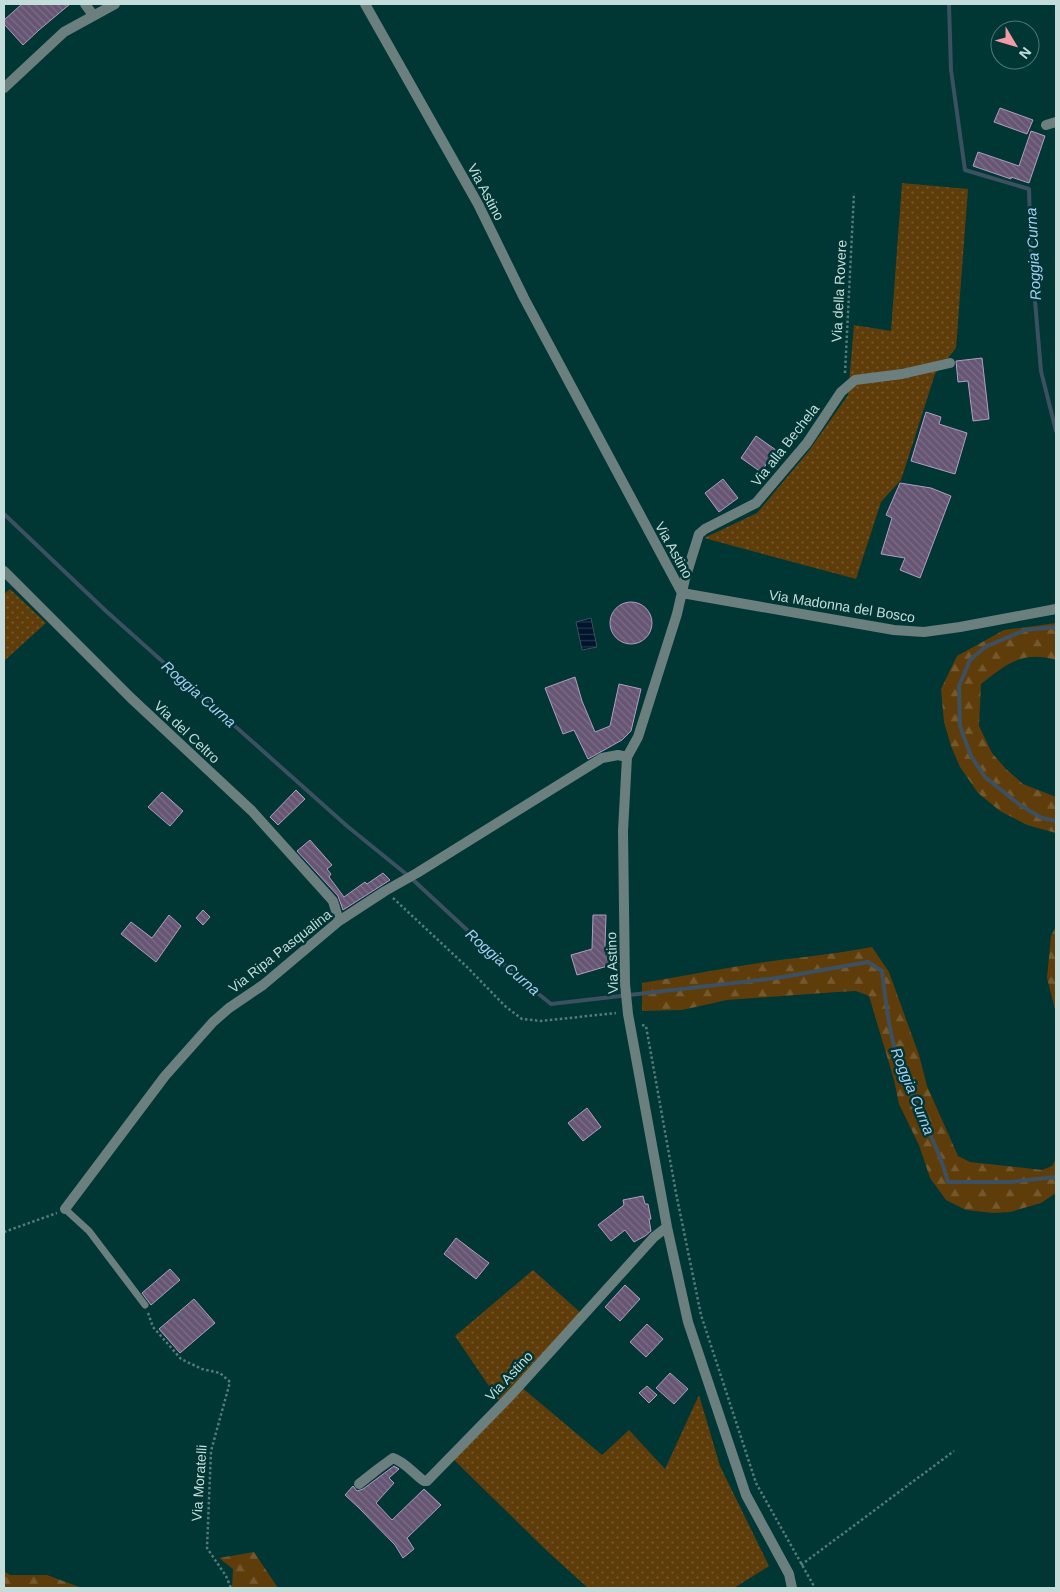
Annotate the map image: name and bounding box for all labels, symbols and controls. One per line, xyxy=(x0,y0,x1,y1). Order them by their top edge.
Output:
north arrow xyxy=(990,20,1040,70)
text: N xyxy=(1016,44,1035,62)
street label: Via Astino xyxy=(464,161,508,223)
water label: Roggia Curna xyxy=(1022,207,1044,301)
street label: Via della Rovere xyxy=(828,239,850,343)
street label: Via alla Bechela xyxy=(748,400,822,489)
street label: Via Astino xyxy=(652,519,696,581)
street label: Via Madonna del Bosco xyxy=(768,587,916,625)
water label: Roggia Curna xyxy=(158,657,240,731)
street label: Via del Celtro xyxy=(151,698,223,767)
street label: Via Ripa Pasqualina xyxy=(225,906,335,996)
water label: Roggia Curna xyxy=(462,925,544,999)
street label: Via Astino xyxy=(603,932,621,994)
water label: Roggia Curna xyxy=(888,1045,938,1137)
street label: Via Astino xyxy=(482,1348,536,1404)
street label: Via Moratelli xyxy=(188,1444,210,1522)

